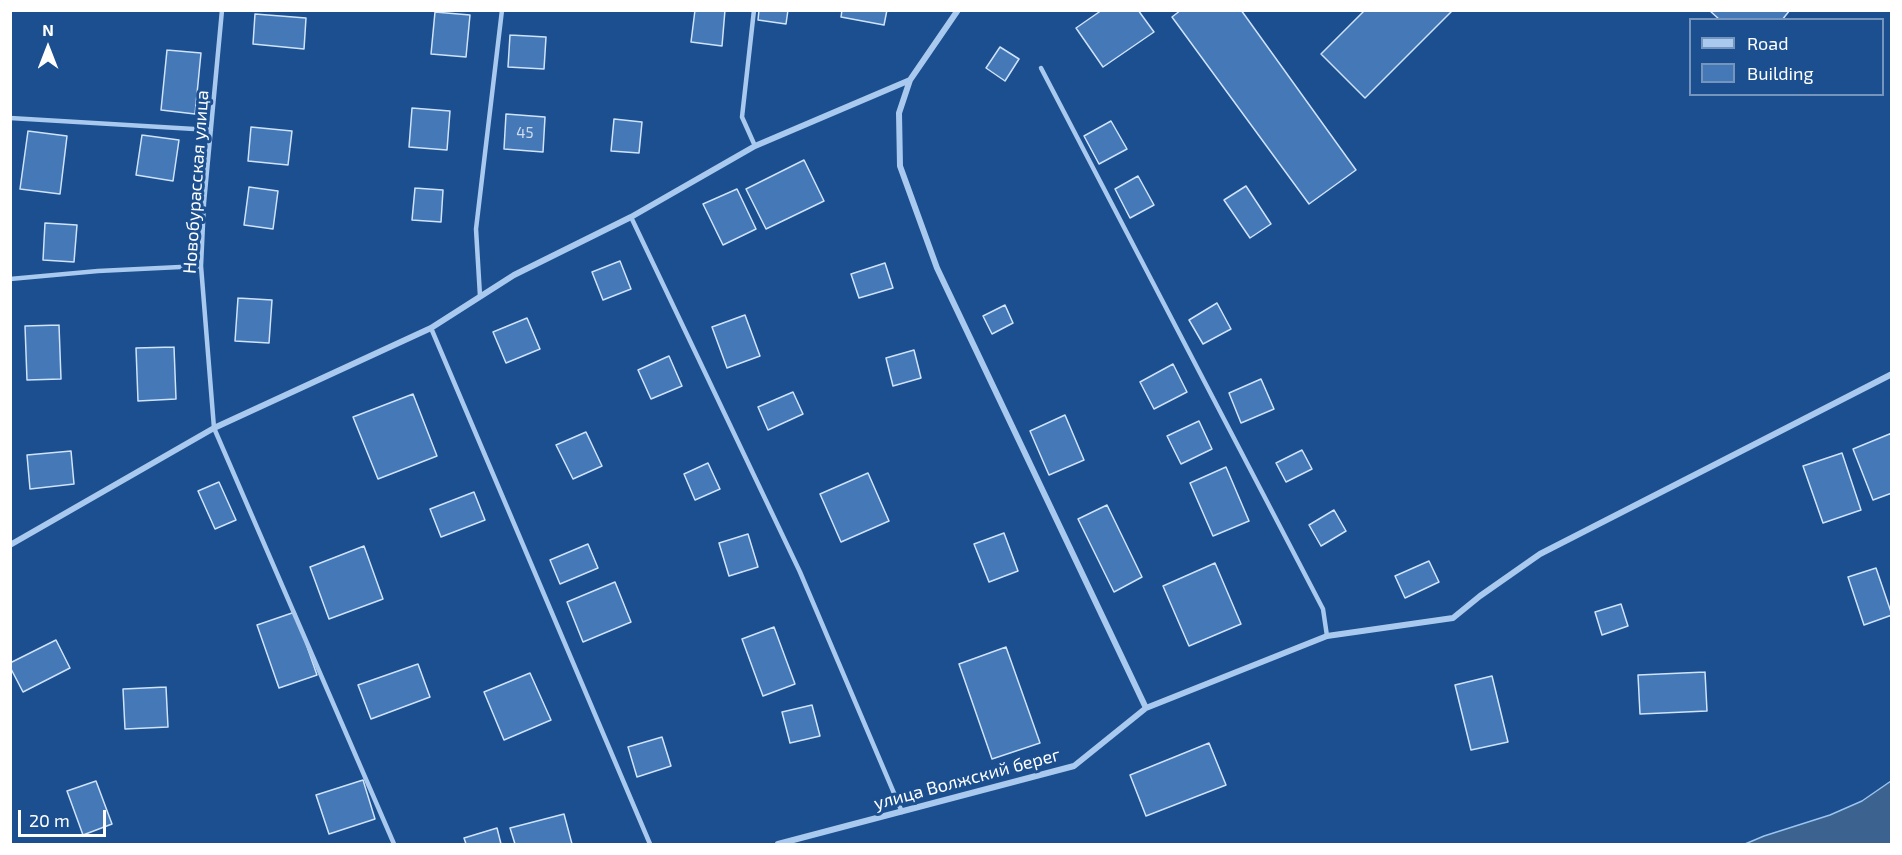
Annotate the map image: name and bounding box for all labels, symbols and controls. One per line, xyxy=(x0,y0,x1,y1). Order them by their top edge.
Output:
north arrow xyxy=(18,18,78,78)
legend xyxy=(1689,18,1884,96)
text: N xyxy=(42,20,54,39)
text: Road xyxy=(1747,32,1788,54)
text: Building xyxy=(1747,62,1814,84)
street label: Новобурасская улица xyxy=(179,89,213,275)
house number: 45 xyxy=(516,124,534,142)
street label: улица Волжский берег xyxy=(871,744,1063,814)
scale bar xyxy=(21,798,110,836)
text: 20 m xyxy=(29,809,70,831)

